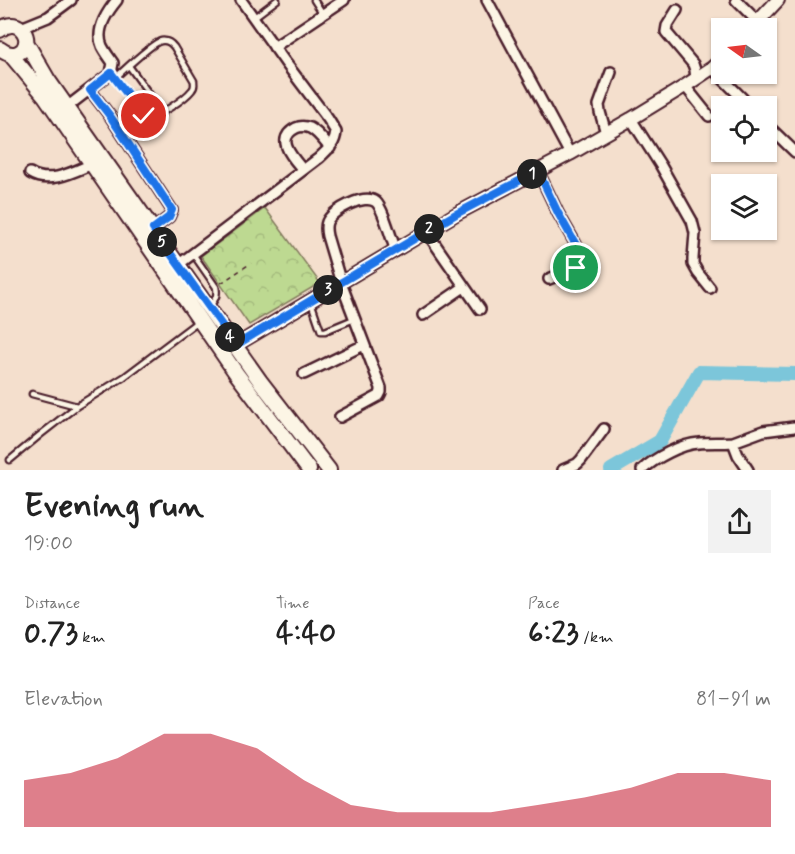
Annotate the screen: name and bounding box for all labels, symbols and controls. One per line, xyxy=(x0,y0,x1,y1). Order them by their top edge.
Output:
north arrow xyxy=(711,18,777,84)
map controls xyxy=(711,18,777,240)
pin xyxy=(118,90,169,141)
button: locate xyxy=(711,96,777,162)
icon: check xyxy=(127,99,160,132)
pin: 1 xyxy=(517,159,547,189)
text: 1 xyxy=(528,163,536,184)
button: layers xyxy=(711,174,777,240)
pin: 2 xyxy=(414,214,444,244)
text: 2 xyxy=(425,218,433,239)
pin: 5 xyxy=(147,227,177,257)
text: 5 xyxy=(157,231,167,252)
pin xyxy=(550,242,601,293)
icon: arrive xyxy=(559,251,592,284)
pin: 3 xyxy=(313,275,343,305)
text: 3 xyxy=(324,279,332,300)
pin: 4 xyxy=(215,322,245,352)
text: 4 xyxy=(225,326,235,347)
text: Evening run xyxy=(24,485,204,529)
button: share xyxy=(708,490,771,553)
text: 19:00 xyxy=(24,530,73,557)
text: Distance xyxy=(24,593,80,614)
text: Time xyxy=(276,593,310,614)
text: Pace xyxy=(528,593,560,614)
text: 0.73 xyxy=(24,614,78,653)
text: 4:40 xyxy=(276,614,336,653)
text: 6:23 xyxy=(528,614,579,653)
text: km xyxy=(78,627,106,648)
text: /km xyxy=(579,627,613,648)
text: Elevation xyxy=(24,686,103,713)
text: 81–91 m xyxy=(696,686,771,713)

